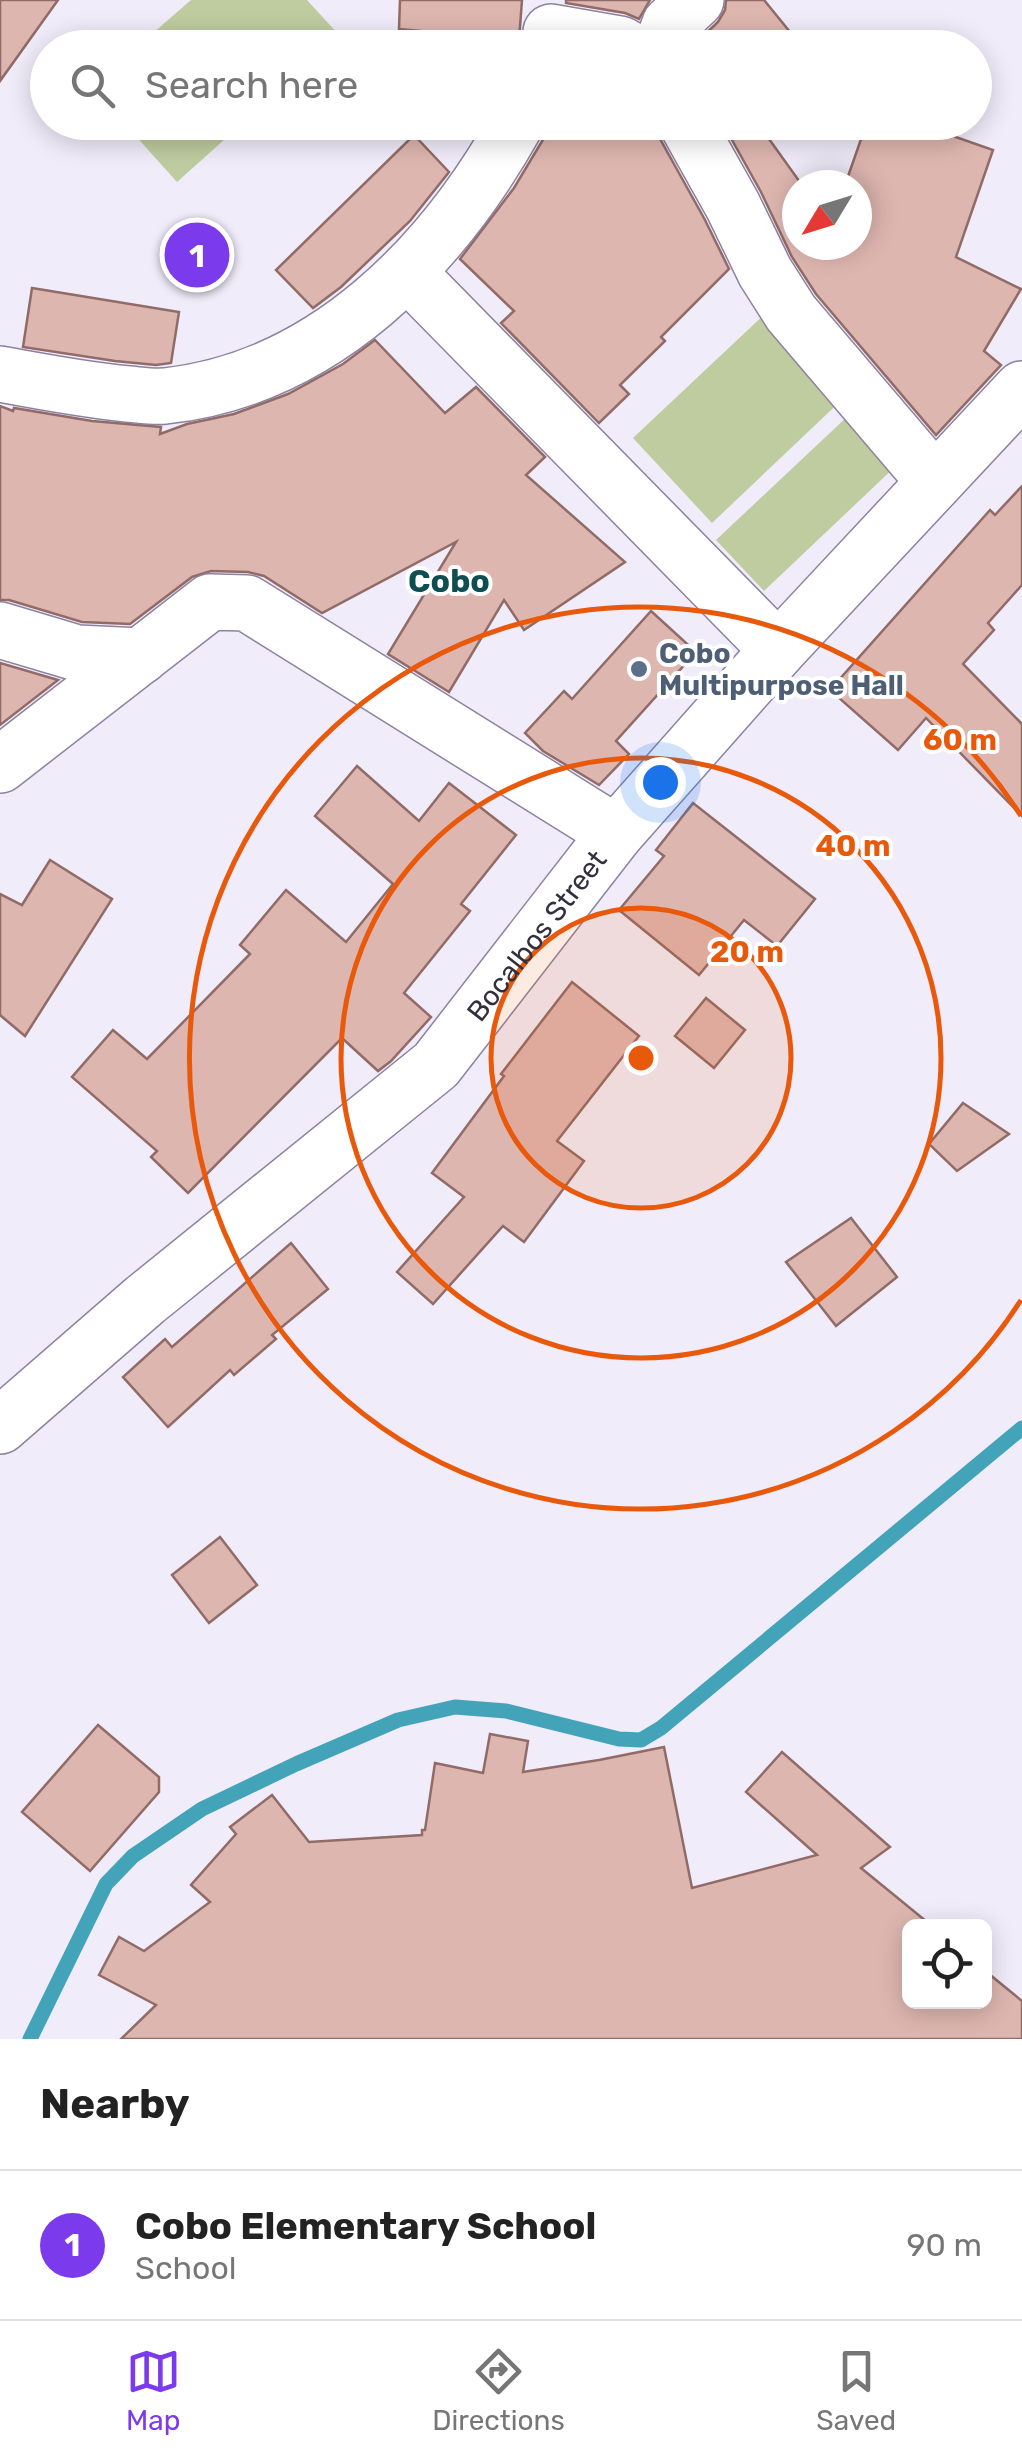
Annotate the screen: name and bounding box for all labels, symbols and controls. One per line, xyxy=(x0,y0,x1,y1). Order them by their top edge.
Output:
search box xyxy=(30,30,992,140)
icon: search xyxy=(65,58,120,113)
text: Search here xyxy=(145,62,358,108)
north arrow xyxy=(782,170,872,260)
pin: 1 xyxy=(164,218,230,292)
district label: Cobo xyxy=(408,562,490,600)
place label: Cobo Multipurpose Hall xyxy=(659,637,904,702)
marker: Cobo Multipurpose Hall xyxy=(628,658,650,680)
text: 60 m xyxy=(923,722,997,758)
your location xyxy=(635,757,686,808)
text: 40 m xyxy=(816,828,890,864)
street label: Bocalbos Street xyxy=(460,843,613,1028)
text: 20 m xyxy=(710,934,784,970)
centre of rings xyxy=(623,1040,659,1076)
map controls xyxy=(902,1919,992,2009)
button: locate xyxy=(902,1919,992,2009)
text: Nearby xyxy=(40,2079,190,2129)
text: Cobo Elementary School xyxy=(135,2203,596,2249)
text: 1 xyxy=(65,2226,80,2264)
text: 90 m xyxy=(906,2226,982,2264)
text: School xyxy=(135,2249,237,2287)
tab: Map xyxy=(126,2344,181,2437)
tab: Directions xyxy=(432,2344,565,2437)
tab: Saved xyxy=(816,2344,896,2437)

